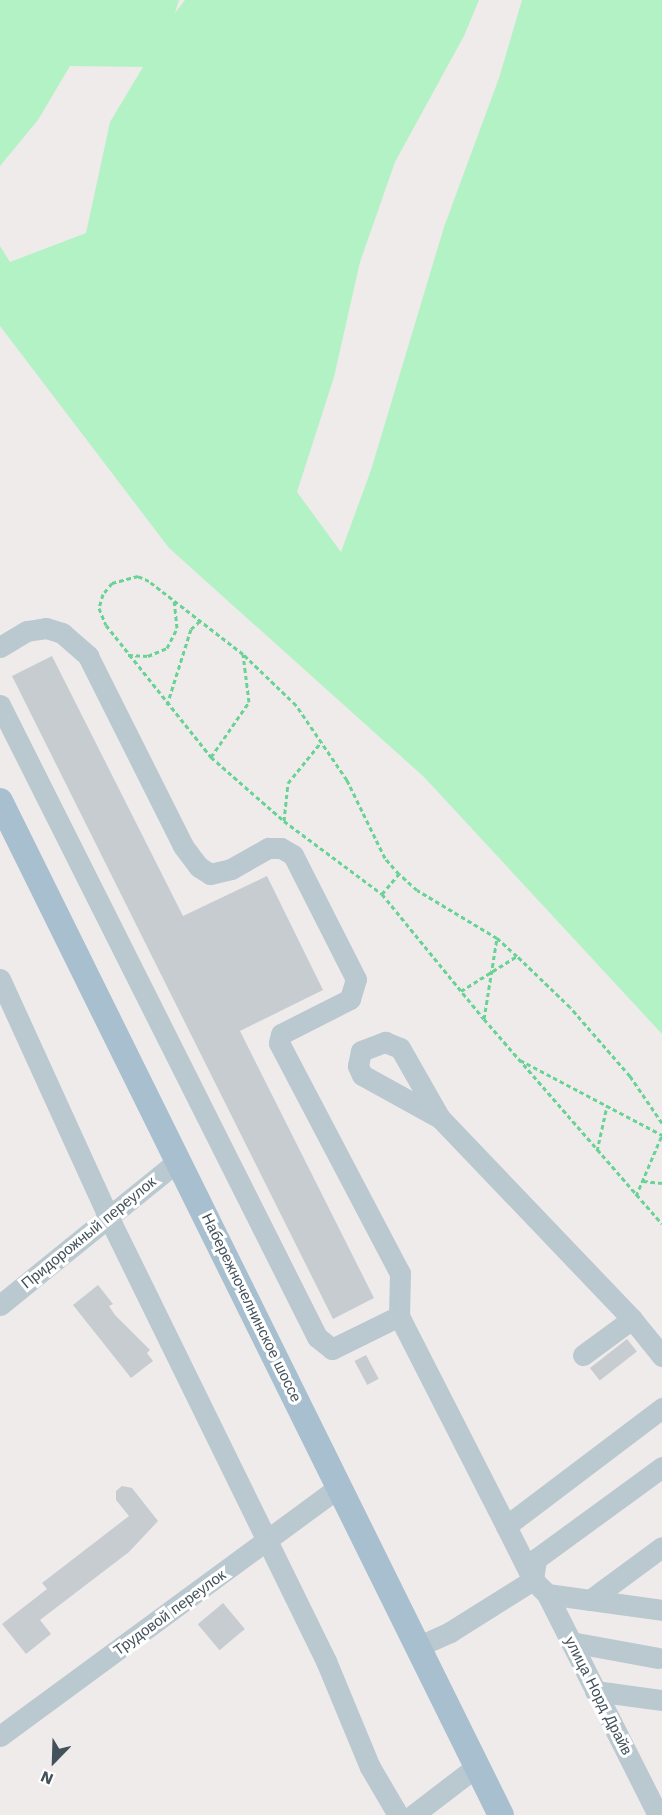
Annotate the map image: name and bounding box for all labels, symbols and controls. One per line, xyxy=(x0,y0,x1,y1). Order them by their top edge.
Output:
street label: Придорожный переулок xyxy=(18,1173,160,1293)
street label: Набережночелнинское шоссе xyxy=(197,1211,305,1405)
street label: Трудовой переулок xyxy=(110,1566,230,1660)
street label: улица Норд Драйв xyxy=(560,1634,636,1758)
north arrow xyxy=(24,1731,84,1791)
text: N xyxy=(38,1767,56,1789)

